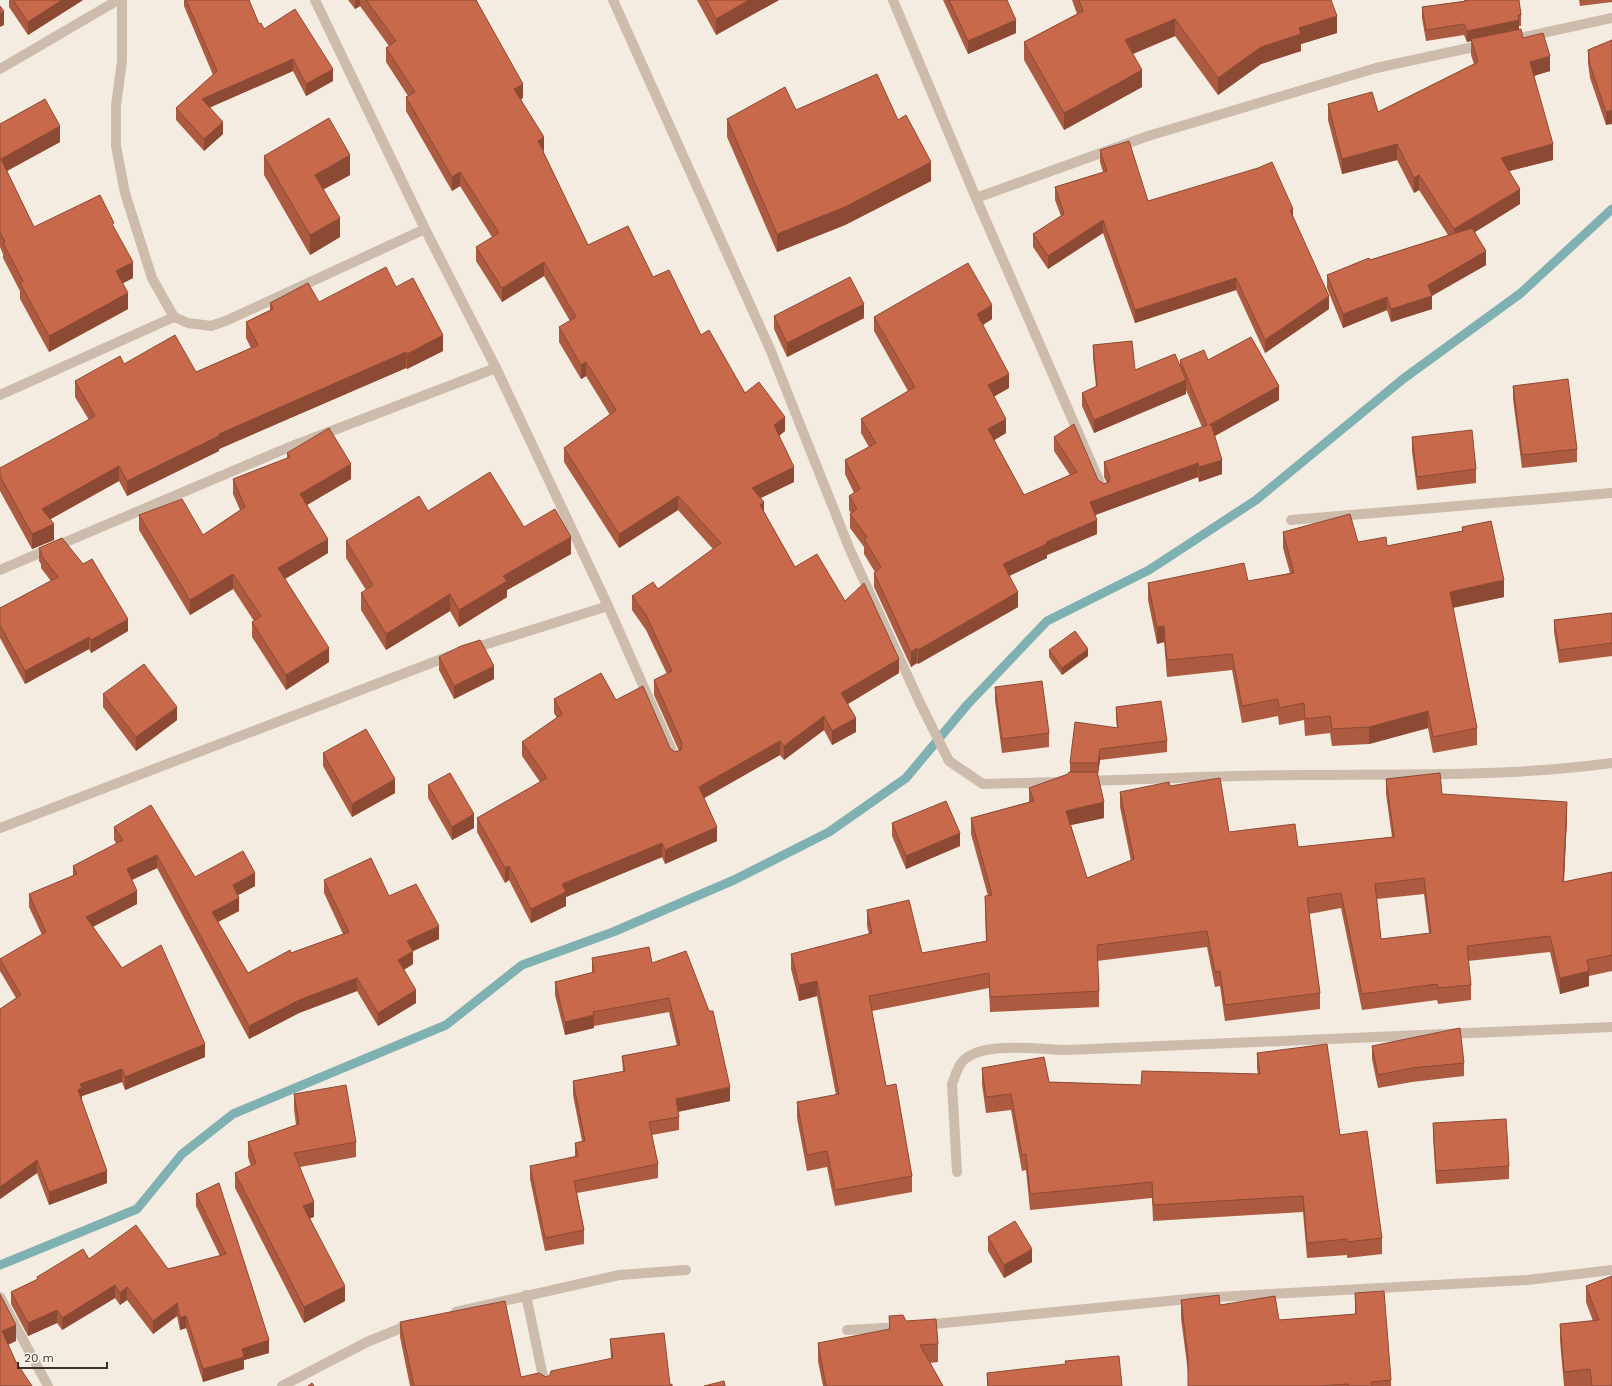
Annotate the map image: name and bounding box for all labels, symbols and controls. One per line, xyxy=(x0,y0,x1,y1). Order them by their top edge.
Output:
scale bar xyxy=(18,1344,107,1370)
text: 20 m xyxy=(24,1351,54,1365)

